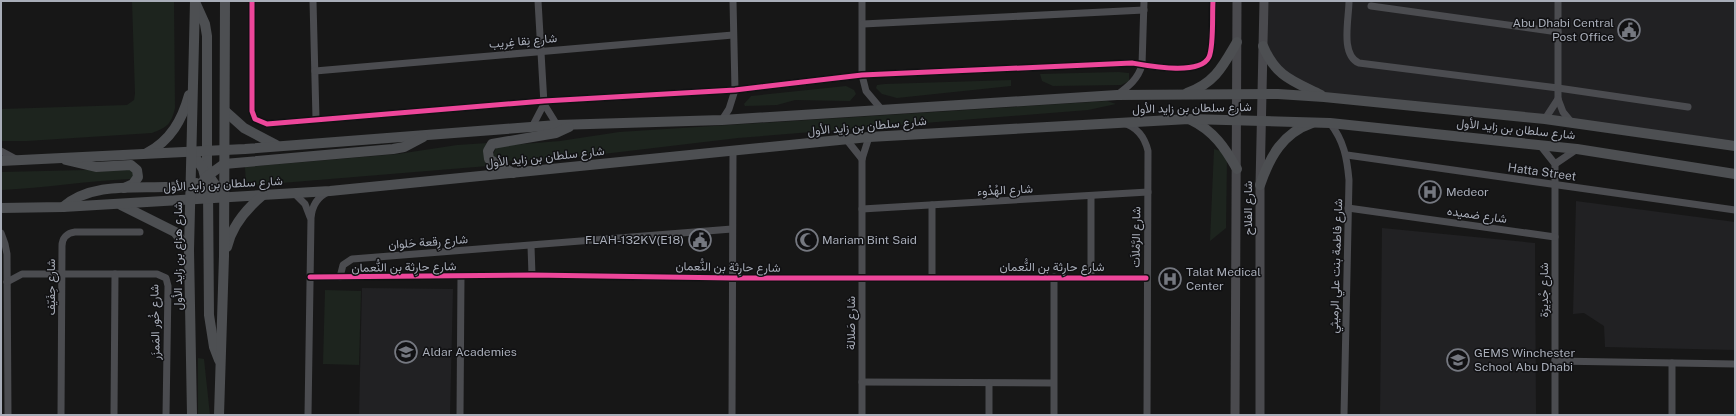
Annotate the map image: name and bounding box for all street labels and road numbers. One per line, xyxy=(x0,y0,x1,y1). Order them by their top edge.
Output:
street label: شارع نِقا غِريب xyxy=(488,31,558,53)
street label: شارع سلطان بن زايد الأول xyxy=(1132,100,1252,118)
street label: شارع سلطان بن زايد الأول xyxy=(807,114,927,140)
street label: شارع سلطان بن زايد الأول xyxy=(1456,116,1576,144)
street label: شارع سلطان بن زايد الأول xyxy=(485,144,605,172)
street label: Hatta Street xyxy=(1507,160,1577,184)
street label: شارع سلطان بن زايد الأول xyxy=(163,174,283,196)
street label: شارع الفلاح xyxy=(1241,181,1257,235)
street label: شارع الهُدُوء xyxy=(977,182,1033,200)
street label: شارع فاطمة بنت علي الرميثي xyxy=(1327,198,1348,334)
street label: شارع هزاع بن زايد الأول xyxy=(171,202,187,310)
street label: شارع ضميده xyxy=(1446,204,1508,228)
street label: شارع الرَّمْلاَت xyxy=(1128,206,1146,268)
street label: شارع رِقعة حَلوان xyxy=(388,232,469,254)
street label: شارع حارِثة بن النُّعمان xyxy=(351,257,457,277)
street label: شارع حارِثة بن النُّعمان xyxy=(675,257,781,277)
street label: شارع حارِثة بن النُّعمان xyxy=(999,258,1105,276)
street label: شارع حِفَيّف xyxy=(44,259,60,315)
street label: شارع جْدِيرَة xyxy=(1537,263,1553,317)
street label: شارع خُور المَمزَر xyxy=(147,284,165,361)
street label: شارع صَلالة xyxy=(844,296,860,350)

